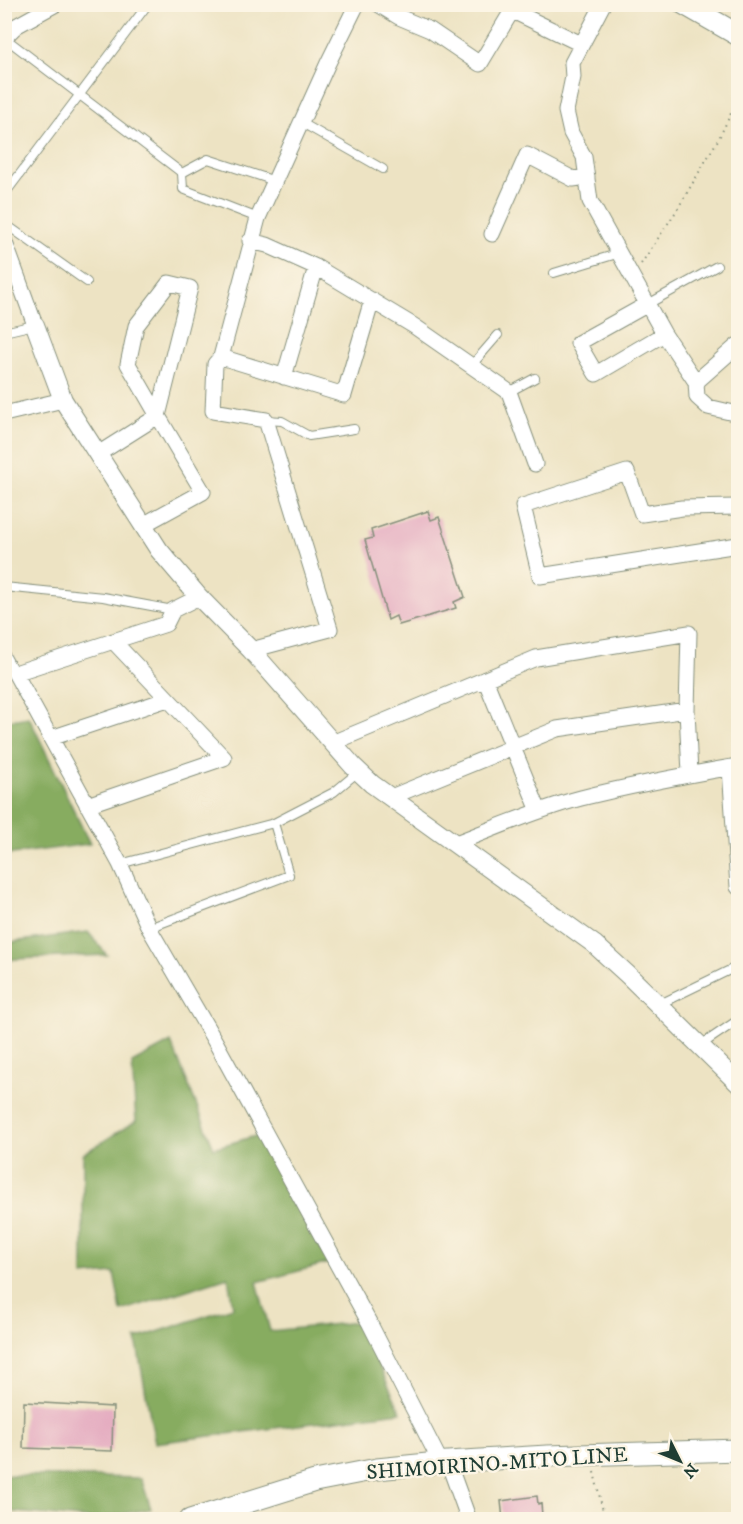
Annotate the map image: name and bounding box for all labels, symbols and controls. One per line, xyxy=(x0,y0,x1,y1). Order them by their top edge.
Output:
north arrow xyxy=(650,1431,710,1491)
street label: SHIMOIRINO-MITO LINE xyxy=(366,1442,629,1486)
text: N xyxy=(678,1459,702,1482)

